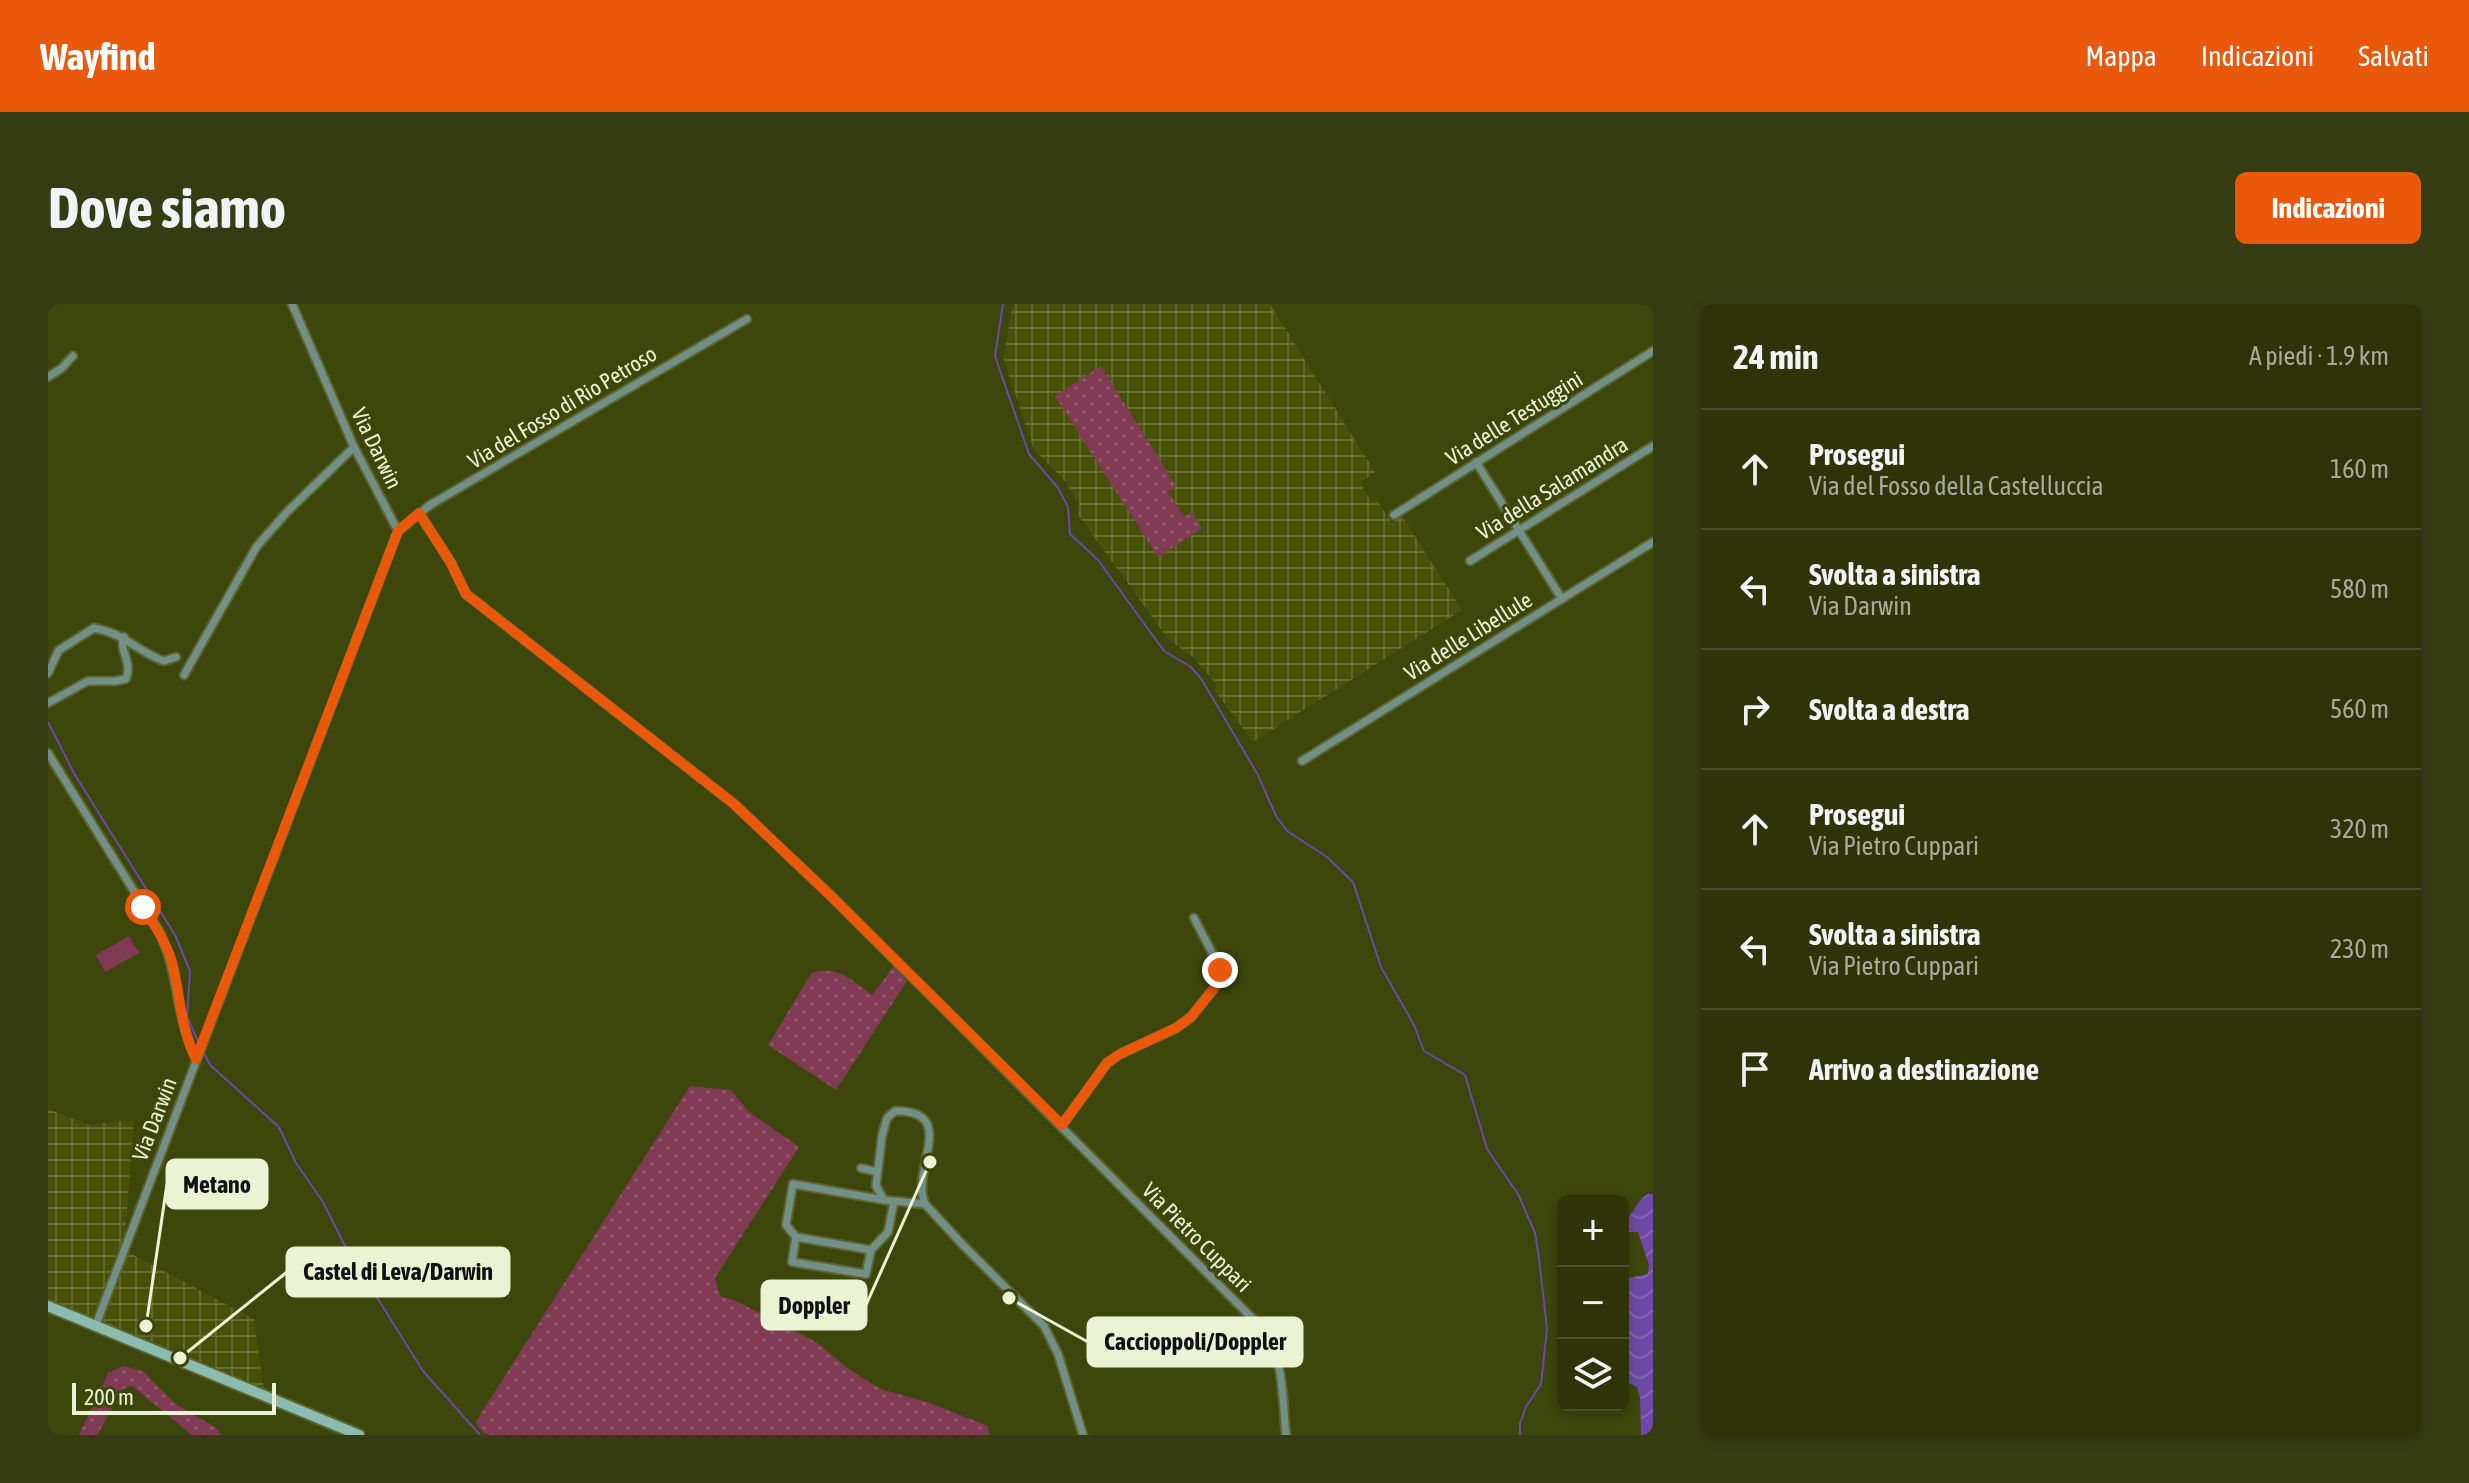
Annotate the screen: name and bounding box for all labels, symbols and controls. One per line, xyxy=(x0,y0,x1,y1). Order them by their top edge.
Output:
text: Wayfind xyxy=(40,35,155,78)
text: Mappa xyxy=(2085,40,2157,72)
text: Indicazioni xyxy=(2201,40,2314,72)
text: Salvati xyxy=(2358,40,2429,72)
button: Indicazioni xyxy=(2235,172,2421,244)
text: Dove siamo xyxy=(48,176,286,240)
text: 24 min xyxy=(1733,337,1818,376)
street label: Via del Fosso di Rio Petroso xyxy=(463,340,661,474)
text: A piedi · 1.9 km xyxy=(2249,341,2389,371)
street label: Via delle Testuggini xyxy=(1441,366,1587,470)
street label: Via Darwin xyxy=(346,403,408,493)
street label: Via della Salamandra xyxy=(1472,431,1632,545)
text: Prosegui xyxy=(1809,437,1905,471)
icon: ahead xyxy=(1733,447,1777,491)
text: 160 m xyxy=(2330,454,2389,484)
text: Via del Fosso della Castelluccia xyxy=(1809,471,2103,501)
text: Svolta a sinistra xyxy=(1809,557,1981,591)
icon: left xyxy=(1733,567,1777,611)
text: 580 m xyxy=(2330,574,2389,604)
street label: Via delle Libellule xyxy=(1399,586,1537,686)
text: Via Darwin xyxy=(1809,591,1912,621)
icon: right xyxy=(1733,687,1777,731)
text: Svolta a destra xyxy=(1809,692,1969,726)
text: 560 m xyxy=(2330,694,2389,724)
text: Prosegui xyxy=(1809,797,1905,831)
icon: ahead xyxy=(1733,807,1777,851)
text: 320 m xyxy=(2330,814,2389,844)
text: Via Pietro Cuppari xyxy=(1809,831,1979,861)
route start xyxy=(125,889,161,925)
text: Svolta a sinistra xyxy=(1809,917,1981,951)
icon: left xyxy=(1733,927,1777,971)
text: 230 m xyxy=(2330,934,2389,964)
text: Via Pietro Cuppari xyxy=(1809,951,1979,981)
route end xyxy=(1202,952,1238,988)
icon: arrive xyxy=(1733,1047,1777,1091)
text: Arrivo a destinazione xyxy=(1809,1052,2039,1086)
street label: Via Darwin xyxy=(126,1074,182,1164)
callout: Metano xyxy=(167,1160,267,1208)
text: Metano xyxy=(183,1171,251,1198)
street label: Via Pietro Cuppari xyxy=(1137,1177,1257,1297)
map controls xyxy=(1557,1195,1629,1411)
button: + xyxy=(1557,1195,1629,1267)
callout: Castel di Leva/Darwin xyxy=(287,1248,509,1296)
text: Castel di Leva/Darwin xyxy=(303,1258,493,1285)
button: − xyxy=(1557,1267,1629,1339)
callout: Doppler xyxy=(762,1281,866,1329)
text: Doppler xyxy=(778,1292,851,1319)
callout: Caccioppoli/Doppler xyxy=(1088,1318,1302,1366)
text: Caccioppoli/Doppler xyxy=(1104,1328,1287,1355)
button: layers xyxy=(1557,1339,1629,1411)
scale bar xyxy=(72,1379,276,1415)
text: 200 m xyxy=(84,1384,134,1410)

